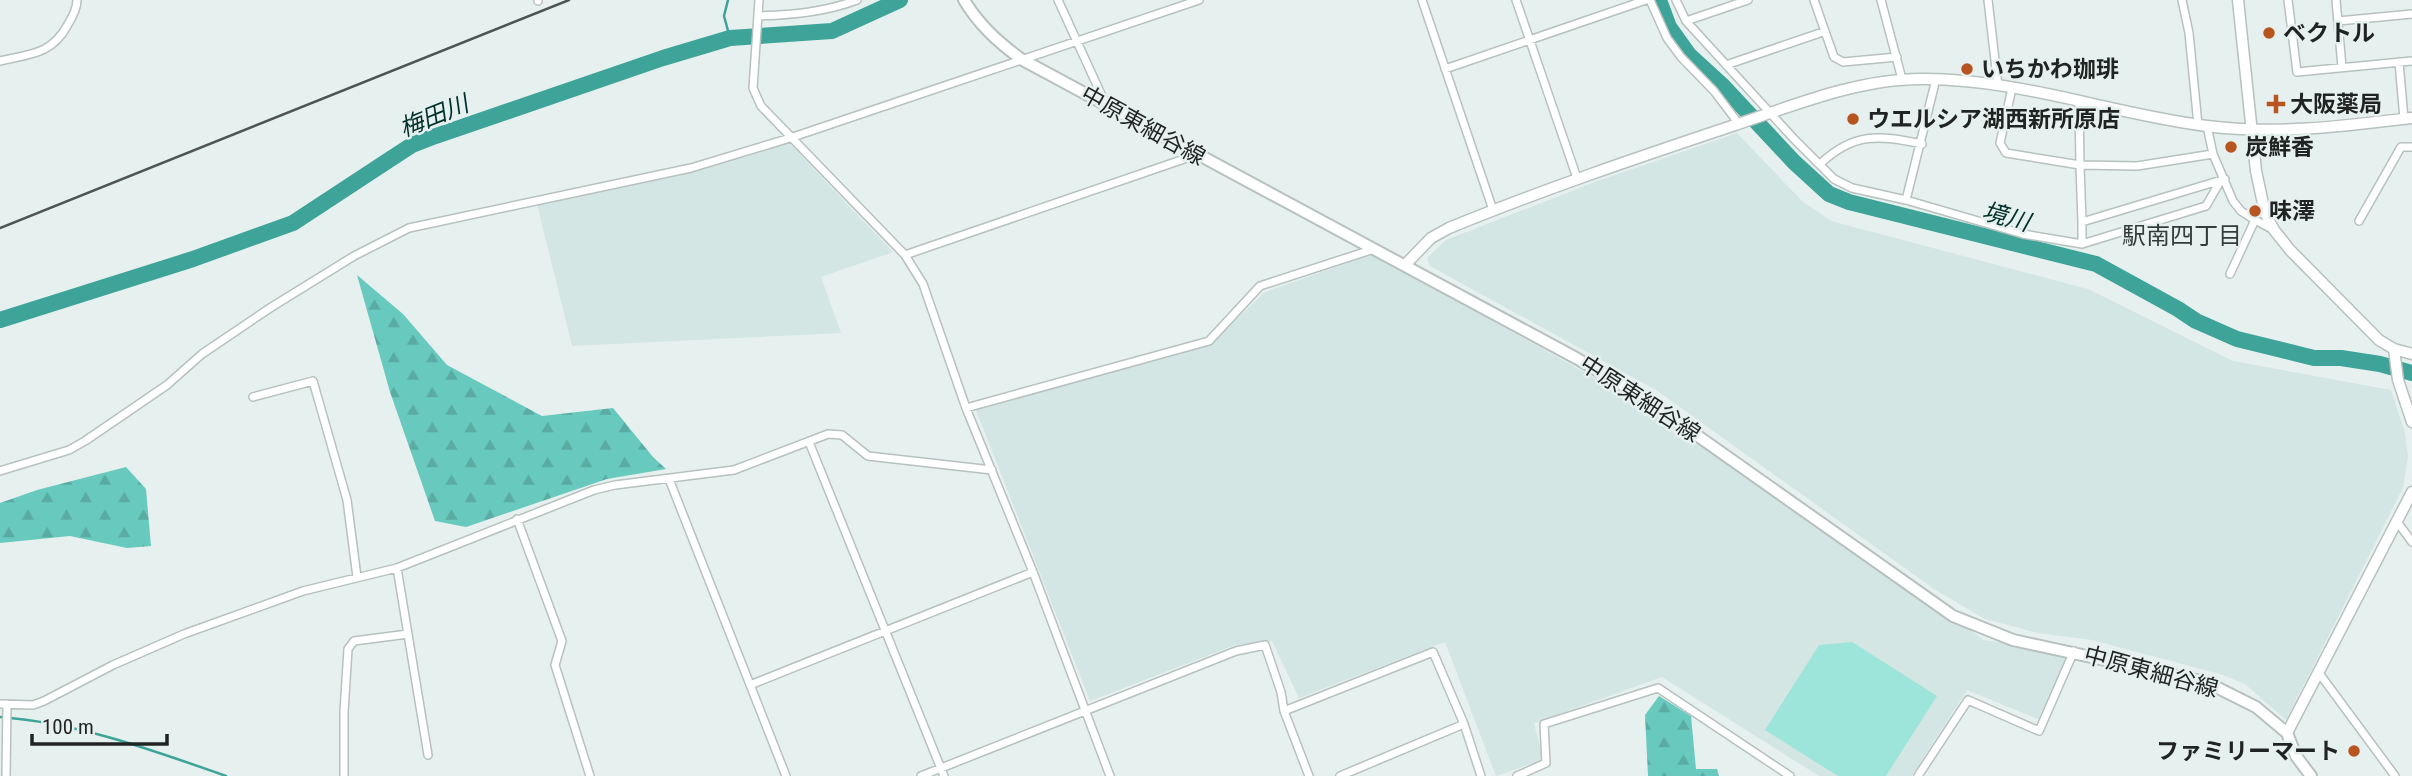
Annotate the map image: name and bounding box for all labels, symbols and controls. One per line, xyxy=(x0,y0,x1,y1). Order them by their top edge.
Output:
place label: ベクトル xyxy=(2283,20,2375,47)
marker: ベクトル xyxy=(2261,25,2277,41)
place label: いちかわ珈琲 xyxy=(1981,56,2119,83)
marker: いちかわ珈琲 xyxy=(1959,61,1975,77)
street label: 中原東細谷線 xyxy=(1076,81,1210,171)
water label: 梅田川 xyxy=(395,88,475,142)
place label: 大阪薬局 xyxy=(2290,91,2382,118)
marker: 大阪薬局 xyxy=(2268,96,2284,112)
place label: ウエルシア湖西新所原店 xyxy=(1867,106,2120,133)
marker: ウエルシア湖西新所原店 xyxy=(1845,111,1861,127)
place label: 炭鮮香 xyxy=(2245,134,2314,161)
marker: 炭鮮香 xyxy=(2223,139,2239,155)
water label: 境川 xyxy=(1979,197,2036,238)
place label: 味澤 xyxy=(2269,198,2315,225)
marker: 味澤 xyxy=(2247,203,2263,219)
district label: 駅南四丁目 xyxy=(2122,222,2242,250)
street label: 中原東細谷線 xyxy=(1575,350,1705,448)
street label: 中原東細谷線 xyxy=(2081,641,2221,703)
scale bar xyxy=(32,702,166,746)
text: 100 m xyxy=(42,715,94,739)
place label: ファミリーマート xyxy=(2156,738,2340,765)
marker: ファミリーマート xyxy=(2346,743,2362,759)

